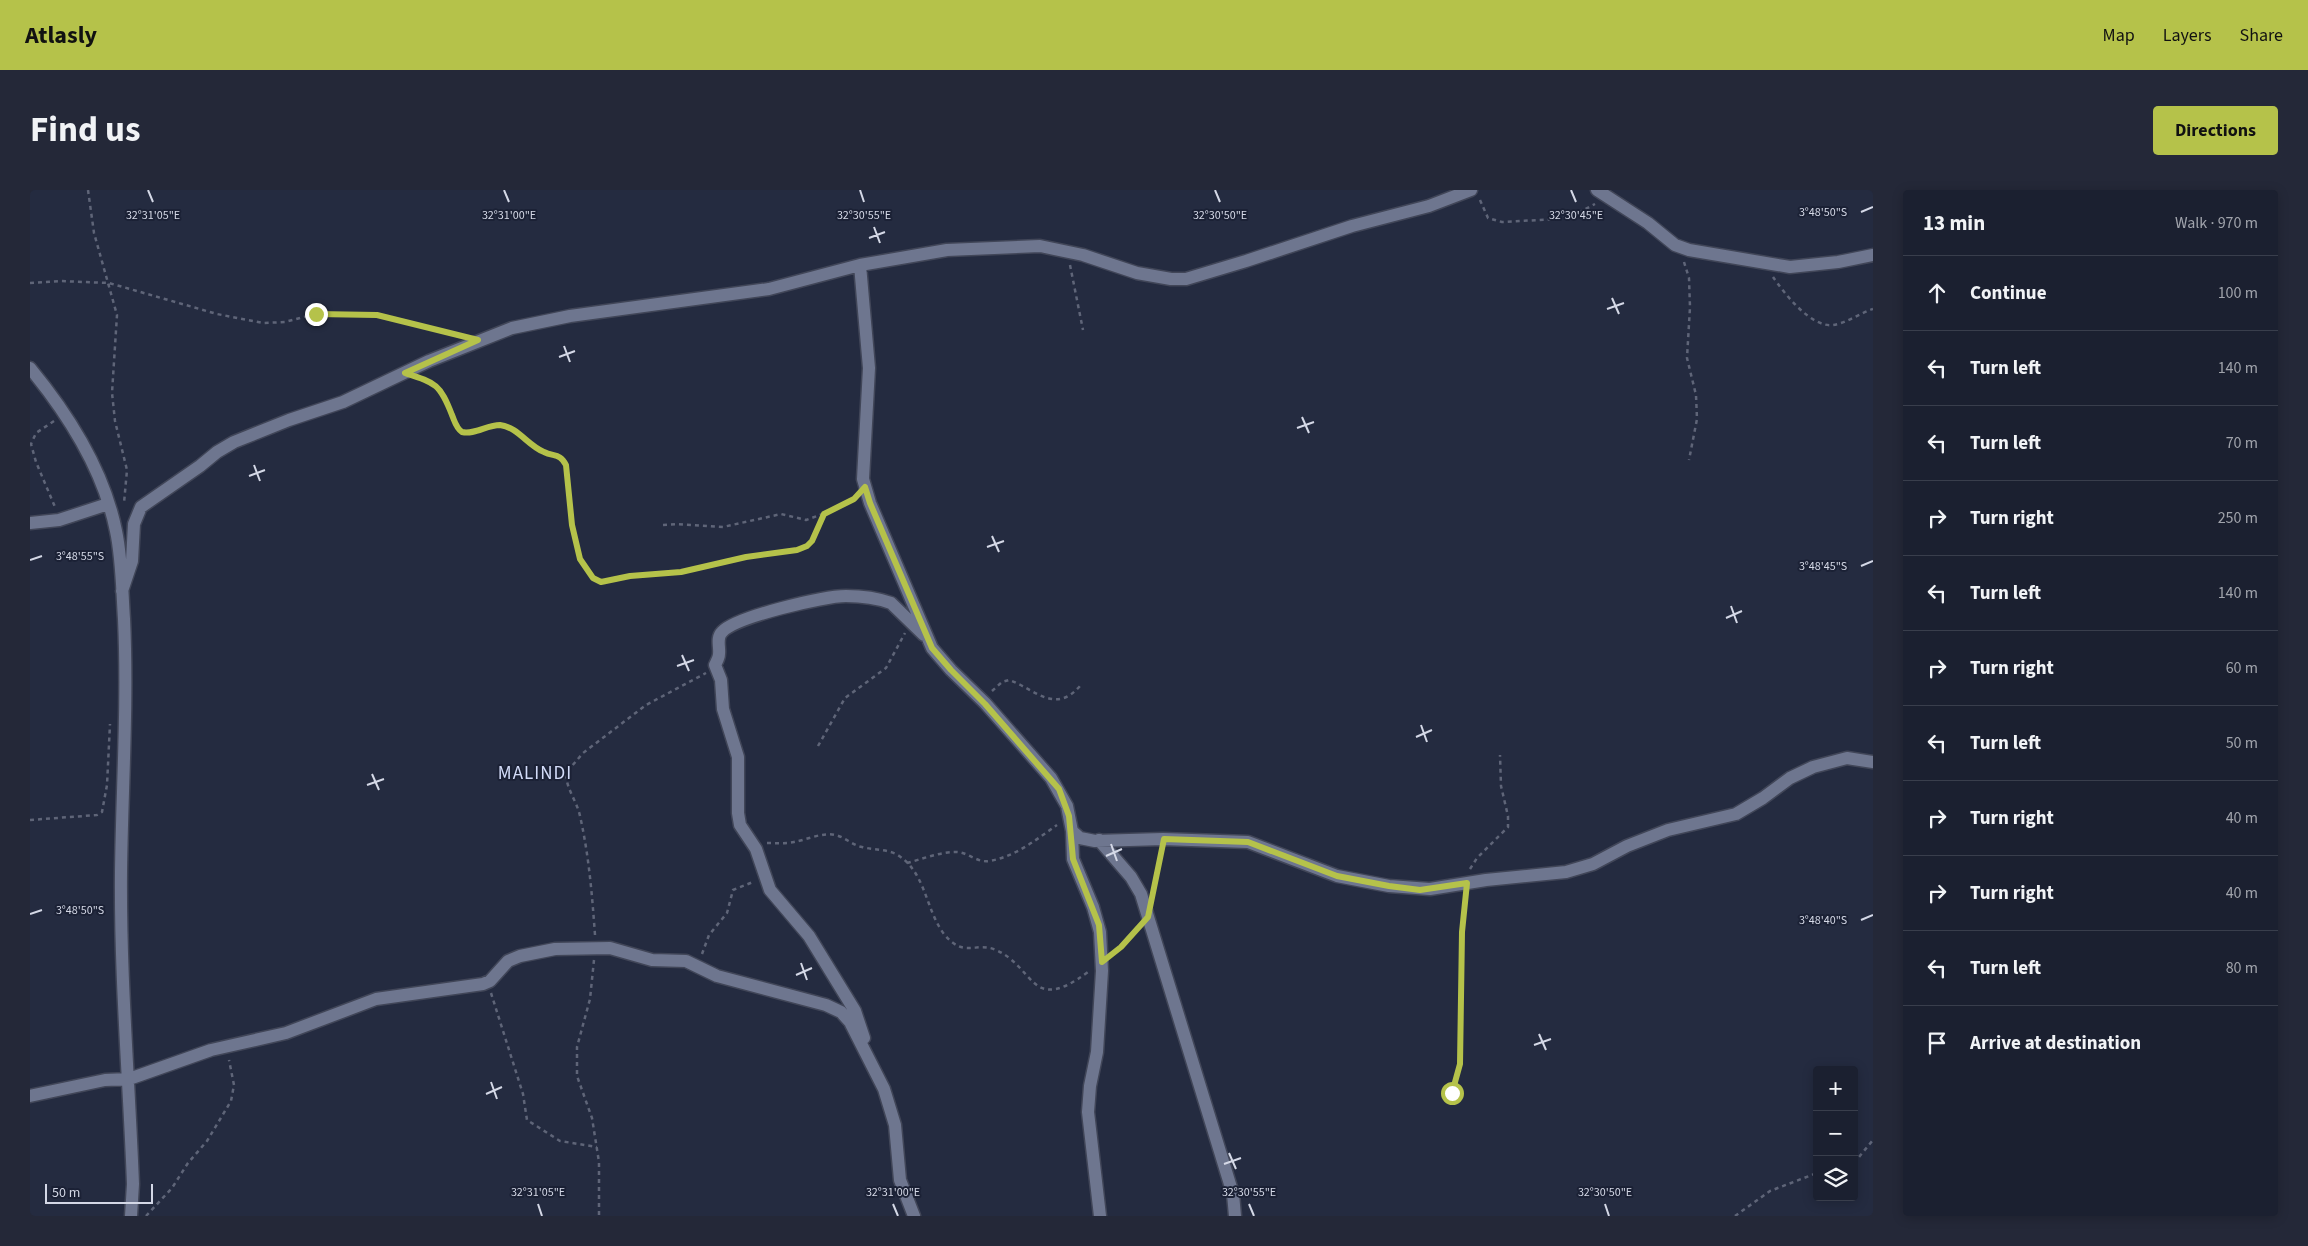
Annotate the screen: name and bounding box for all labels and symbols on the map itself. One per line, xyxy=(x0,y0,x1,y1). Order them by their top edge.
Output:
text: 3°48'50"S xyxy=(1799,204,1847,221)
text: 32°31'05"E xyxy=(126,207,180,224)
text: 32°31'00"E xyxy=(482,207,536,224)
text: 32°30'55"E xyxy=(837,207,891,224)
text: 32°30'50"E xyxy=(1193,207,1247,224)
text: 32°30'45"E xyxy=(1549,207,1603,224)
route end xyxy=(305,303,328,326)
text: 3°48'55"S xyxy=(56,548,104,565)
text: 3°48'45"S xyxy=(1799,558,1847,575)
district label: MALINDI xyxy=(498,760,572,787)
text: 3°48'50"S xyxy=(56,902,104,919)
text: 3°48'40"S xyxy=(1799,912,1847,929)
route start xyxy=(1441,1082,1464,1105)
scale bar xyxy=(45,1181,152,1204)
text: 32°31'05"E xyxy=(511,1184,565,1201)
text: 32°31'00"E xyxy=(866,1184,920,1201)
text: 32°30'55"E xyxy=(1222,1184,1276,1201)
text: 32°30'50"E xyxy=(1578,1184,1632,1201)

